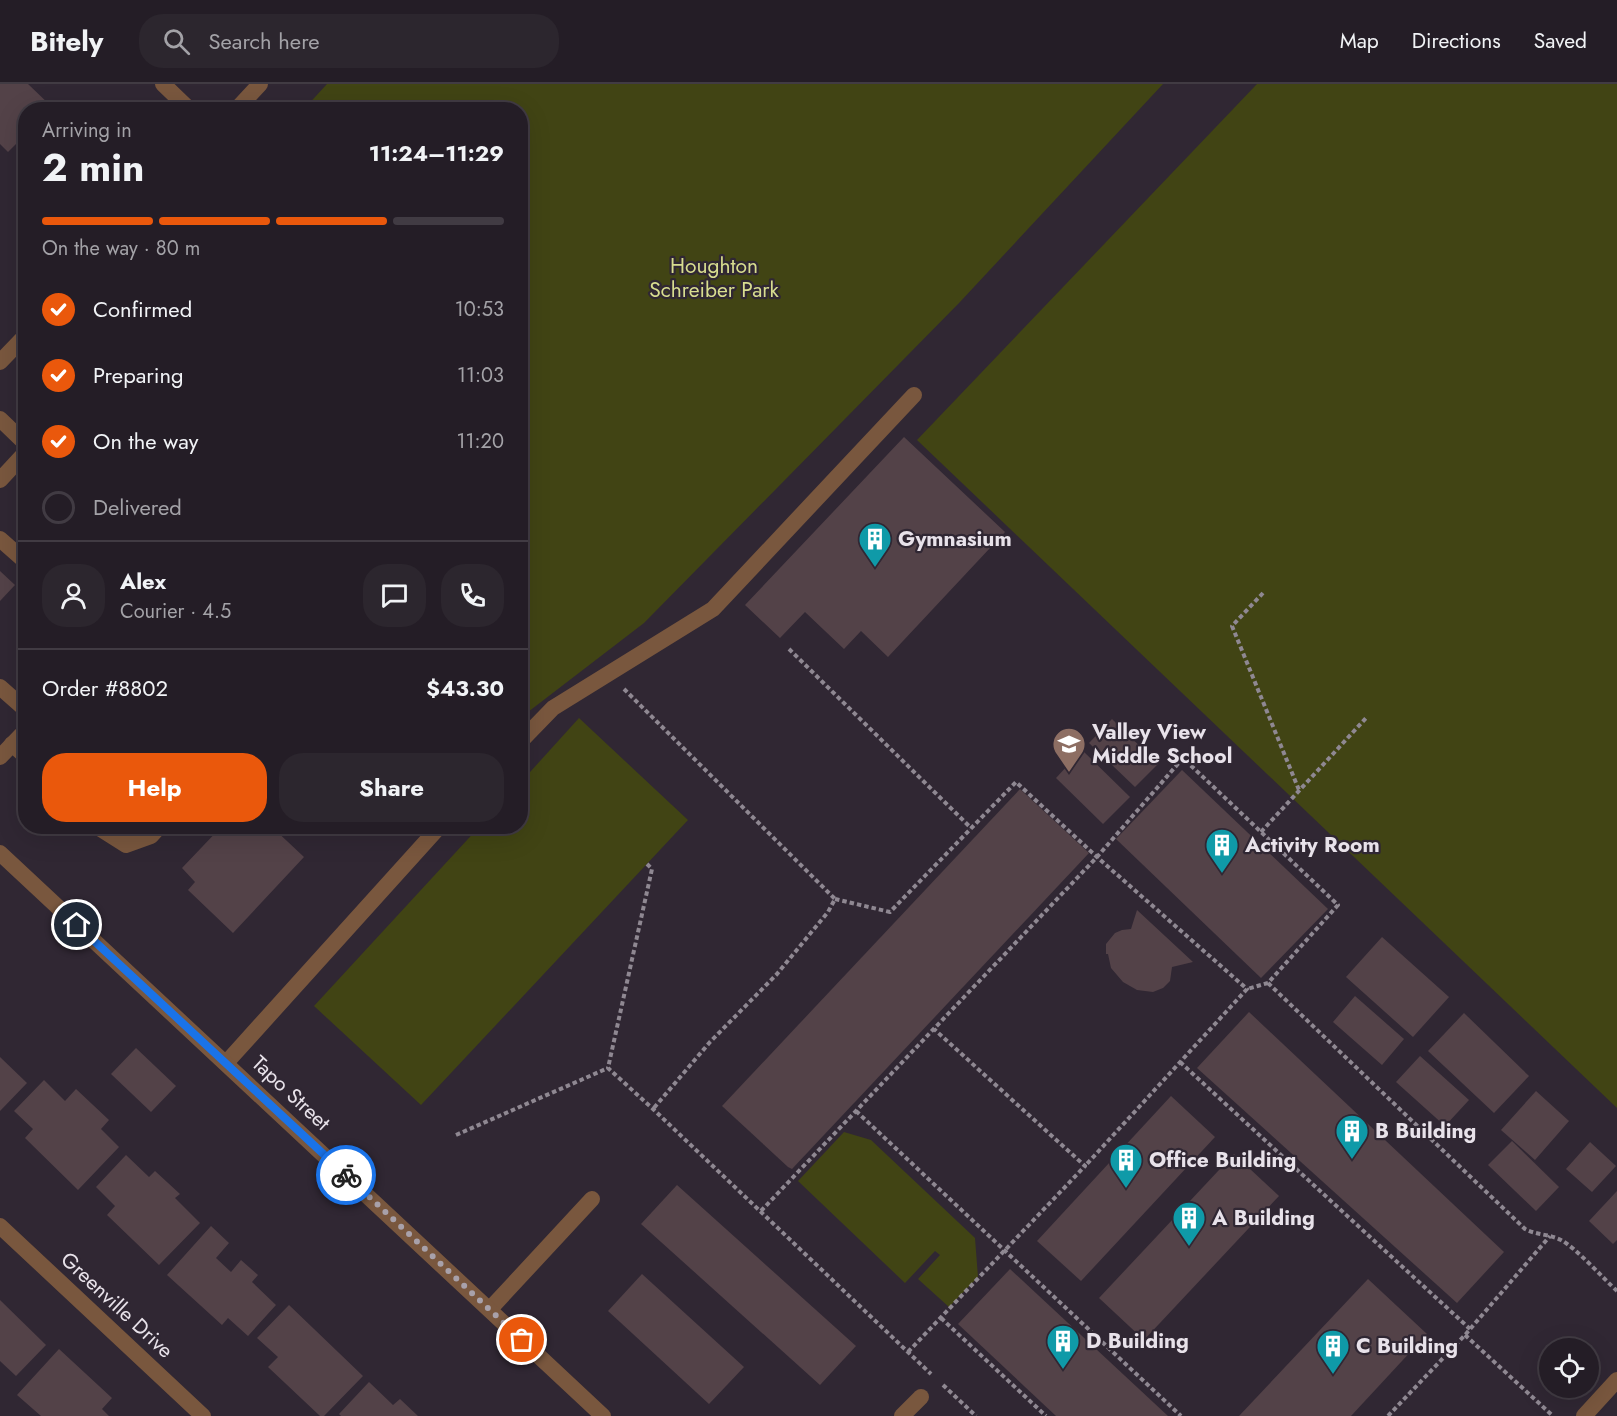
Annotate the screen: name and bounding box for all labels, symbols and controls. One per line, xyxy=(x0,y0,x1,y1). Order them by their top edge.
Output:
search box xyxy=(139,14,559,68)
text: Bitely xyxy=(30,21,103,62)
icon: search xyxy=(160,25,193,58)
text: Search here xyxy=(208,25,320,57)
text: Map xyxy=(1340,26,1379,56)
text: Directions xyxy=(1412,26,1501,56)
text: Saved xyxy=(1534,26,1587,56)
text: Arriving in xyxy=(42,116,132,145)
text: 11:24–11:29 xyxy=(369,137,504,169)
text: 2 min xyxy=(42,139,144,196)
text: On the way · 80 m xyxy=(42,234,200,263)
park label: Houghton Schreiber Park xyxy=(649,251,779,305)
icon: check xyxy=(42,293,75,326)
text: Confirmed xyxy=(93,293,192,325)
text: 10:53 xyxy=(455,295,504,324)
icon: check xyxy=(42,359,75,392)
text: Preparing xyxy=(93,359,184,391)
text: 11:03 xyxy=(457,361,504,390)
icon: check xyxy=(42,425,75,458)
text: On the way xyxy=(93,425,198,457)
text: 11:20 xyxy=(457,427,504,456)
text: Delivered xyxy=(93,491,182,523)
building icon: Gymnasium xyxy=(857,521,893,568)
place label: Gymnasium xyxy=(898,524,1012,554)
button: person xyxy=(42,564,105,627)
button: chat xyxy=(363,564,426,627)
button: phone xyxy=(441,564,504,627)
text: Alex xyxy=(120,565,166,597)
text: Courier · 4.5 xyxy=(120,597,231,626)
text: Order #8802 xyxy=(42,672,168,704)
text: $43.30 xyxy=(426,672,504,704)
place label: Valley View Middle School xyxy=(1091,717,1232,771)
school or university icon: Valley View Middle School xyxy=(1051,726,1087,773)
button: Help xyxy=(42,753,267,822)
button: Share xyxy=(279,753,504,822)
building icon: Activity Room xyxy=(1204,827,1240,874)
place label: Activity Room xyxy=(1244,830,1380,860)
pin xyxy=(51,899,102,950)
icon: home xyxy=(60,908,93,941)
street label: Tapo Street xyxy=(245,1049,337,1137)
building icon: B Building xyxy=(1334,1113,1370,1160)
place label: B Building xyxy=(1375,1116,1476,1146)
building icon: Office Building xyxy=(1108,1142,1144,1189)
courier xyxy=(316,1145,376,1205)
place label: Office Building xyxy=(1149,1145,1296,1175)
icon: bike xyxy=(330,1159,363,1192)
building icon: A Building xyxy=(1171,1200,1207,1247)
place label: A Building xyxy=(1211,1203,1315,1233)
street label: Greenville Drive xyxy=(54,1245,180,1365)
pin xyxy=(496,1314,547,1365)
icon: bag xyxy=(505,1323,538,1356)
building icon: D Building xyxy=(1045,1323,1081,1370)
place label: D Building xyxy=(1086,1326,1189,1356)
building icon: C Building xyxy=(1315,1328,1351,1375)
place label: C Building xyxy=(1356,1331,1458,1361)
map controls xyxy=(1539,1338,1599,1398)
button: locate xyxy=(1539,1338,1599,1398)

